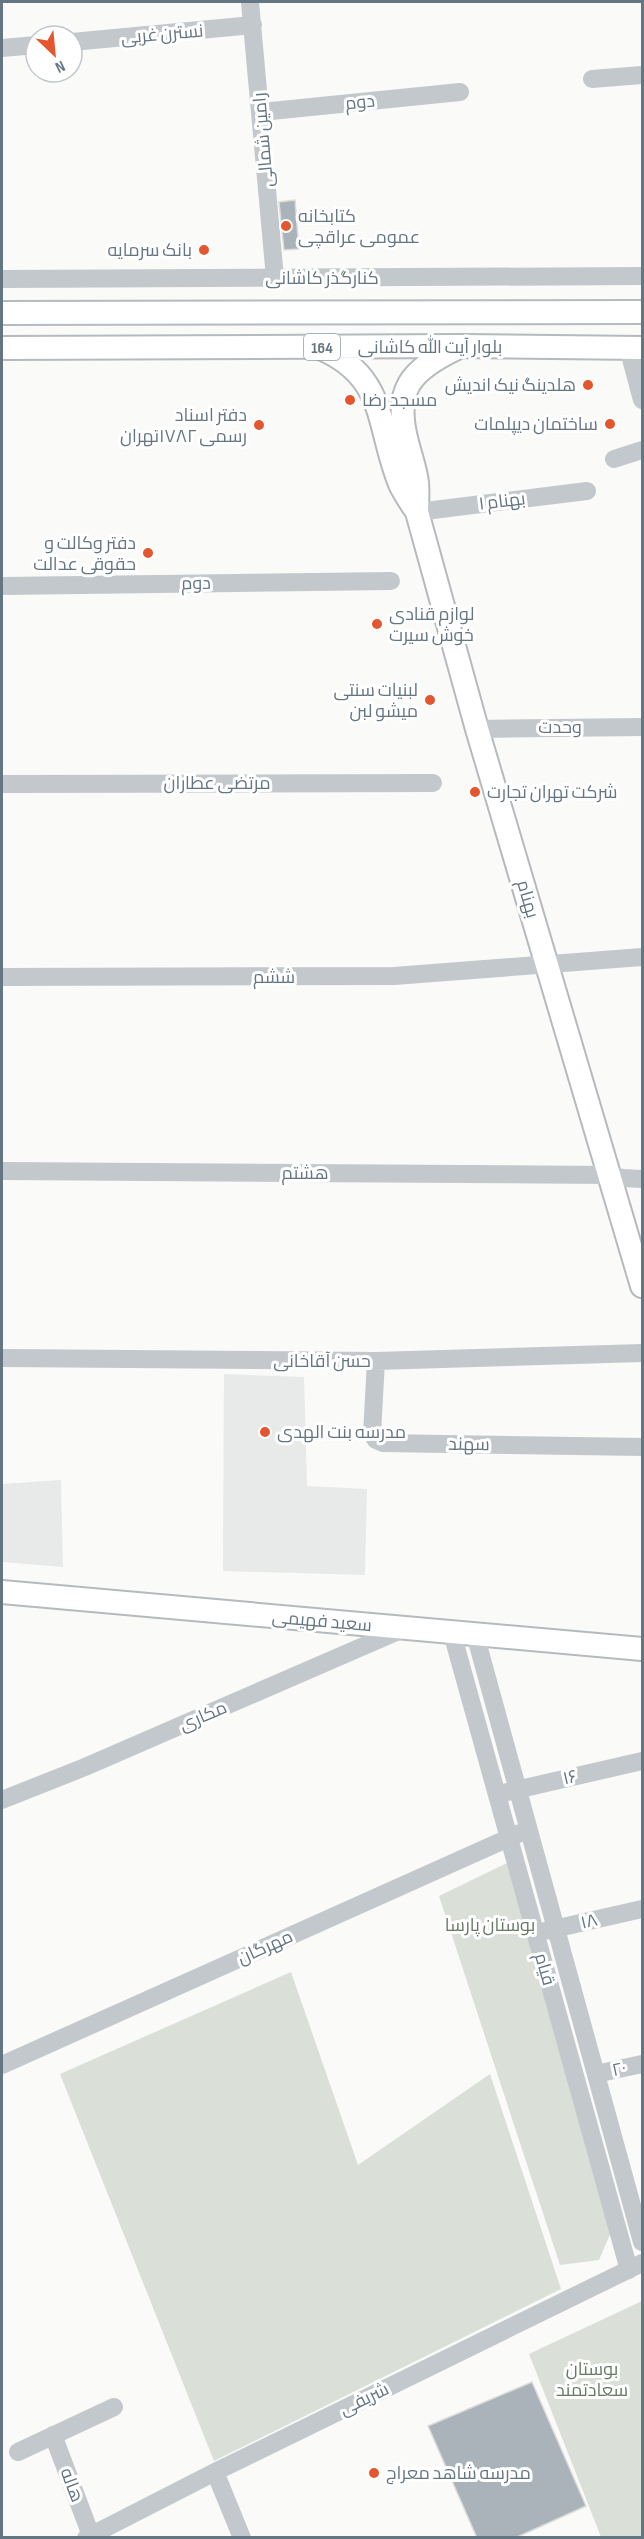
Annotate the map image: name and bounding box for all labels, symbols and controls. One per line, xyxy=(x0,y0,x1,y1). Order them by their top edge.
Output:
street label: نسترن غربی xyxy=(120,20,204,49)
north arrow xyxy=(24,24,84,84)
text: N xyxy=(52,56,68,77)
street label: دوم xyxy=(344,90,376,115)
street label: رامین شمالی xyxy=(249,92,278,188)
place label: کتابخانه عمومی عراقچی xyxy=(298,206,420,249)
marker: کتابخانه عمومی عراقچی xyxy=(279,219,293,233)
place label: بانک سرمایه xyxy=(107,240,192,261)
marker: بانک سرمایه xyxy=(197,243,211,257)
street label: کنارگذر کاشانی xyxy=(265,268,379,289)
road number: 164 xyxy=(304,334,340,360)
street label: بلوار آیت الله کاشانی xyxy=(358,335,502,358)
place label: هلدینگ نیک اندیش xyxy=(445,375,576,396)
marker: هلدینگ نیک اندیش xyxy=(581,378,595,392)
place label: مسجد رضا xyxy=(362,390,437,411)
marker: مسجد رضا xyxy=(343,393,357,407)
place label: دفتر اسناد رسمی ۱۷۸۲تهران xyxy=(120,405,247,447)
place label: ساختمان دیپلمات xyxy=(474,414,598,435)
marker: ساختمان دیپلمات xyxy=(603,417,617,431)
marker: دفتر اسناد رسمی ۱۷۸۲تهران xyxy=(252,418,266,432)
street label: بهنام ۱ xyxy=(477,488,527,516)
place label: دفتر وکالت و حقوقی عدالت xyxy=(33,533,136,575)
marker: دفتر وکالت و حقوقی عدالت xyxy=(141,546,155,560)
street label: دوم xyxy=(181,573,211,595)
place label: لوازم قنادی خوش سیرت xyxy=(389,604,474,646)
marker: لوازم قنادی خوش سیرت xyxy=(370,617,384,631)
place label: لبنیات سنتی میشو لبن xyxy=(333,680,418,722)
marker: لبنیات سنتی میشو لبن xyxy=(423,693,437,707)
street label: وحدت xyxy=(538,717,582,738)
street label: مرتضی عطاران xyxy=(164,773,270,794)
place label: شرکت تهران تجارت xyxy=(487,782,618,803)
marker: شرکت تهران تجارت xyxy=(468,785,482,799)
street label: بهنام xyxy=(511,878,543,921)
street label: ششم xyxy=(253,967,295,989)
street label: هشتم xyxy=(282,1163,328,1185)
street label: حسن آقاخانی xyxy=(273,1351,371,1372)
place label: مدرسه بنت الهدی xyxy=(277,1422,406,1443)
marker: مدرسه بنت الهدی xyxy=(258,1425,272,1439)
street label: سهند xyxy=(448,1434,490,1455)
street label: سعید فهیمی xyxy=(271,1607,373,1636)
street label: مکاری xyxy=(176,1697,230,1736)
street label: ۱۶ xyxy=(561,1766,579,1789)
street label: ۱۸ xyxy=(579,1909,600,1934)
park label: بوستان پارسا xyxy=(445,1915,535,1937)
street label: مهرگان xyxy=(234,1926,296,1969)
street label: قیام xyxy=(529,1950,559,1988)
street label: ۲۰ xyxy=(610,2058,628,2081)
park label: بوستان سعادتمند xyxy=(556,2359,628,2401)
street label: شریفی xyxy=(336,2379,392,2420)
place label: مدرسه شاهد معراج xyxy=(386,2463,531,2485)
street label: هاله xyxy=(55,2465,88,2505)
marker: مدرسه شاهد معراج xyxy=(367,2466,381,2480)

